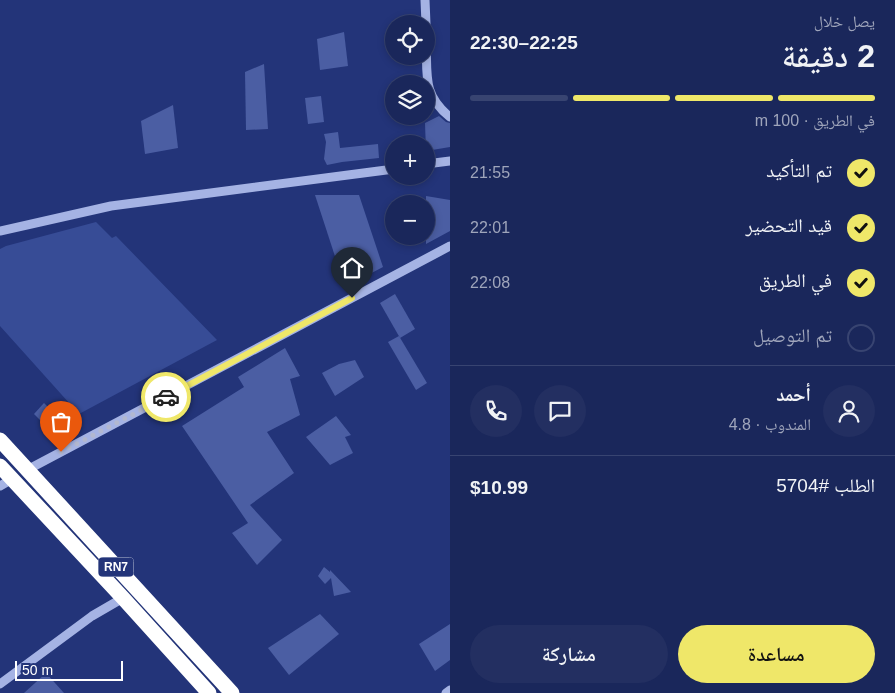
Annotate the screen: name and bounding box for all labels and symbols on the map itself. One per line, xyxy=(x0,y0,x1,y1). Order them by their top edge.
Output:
pin xyxy=(331,247,373,298)
courier xyxy=(141,372,191,422)
pin xyxy=(40,401,82,452)
road number: RN7 xyxy=(98,558,134,576)
scale bar xyxy=(15,658,122,681)

